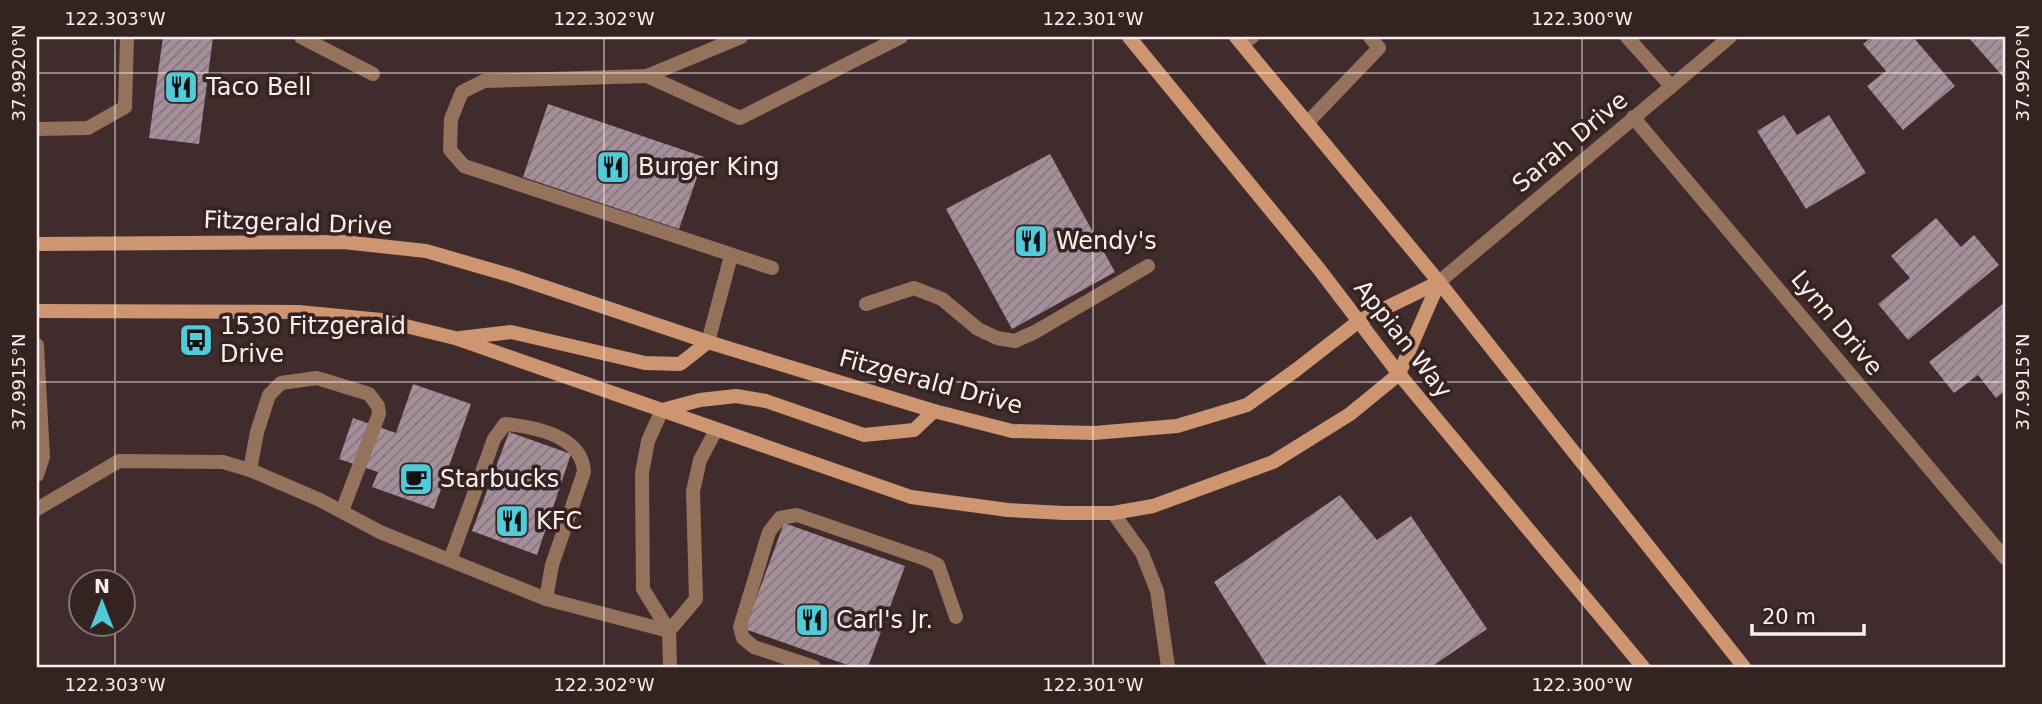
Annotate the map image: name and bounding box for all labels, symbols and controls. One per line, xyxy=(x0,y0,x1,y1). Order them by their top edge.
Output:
text: 122.303°W xyxy=(64,8,166,29)
text: 122.302°W xyxy=(553,8,655,29)
text: 122.301°W xyxy=(1042,8,1144,29)
text: 122.300°W xyxy=(1531,8,1633,29)
text: 37.9920°N xyxy=(8,25,29,121)
text: 37.9920°N xyxy=(2012,25,2033,121)
restaurant icon: Taco Bell xyxy=(162,68,200,106)
place label: Taco Bell xyxy=(205,73,311,101)
street label: Sarah Drive xyxy=(1507,86,1633,198)
restaurant icon: Burger King xyxy=(594,148,632,186)
place label: Burger King xyxy=(638,153,779,181)
street label: Fitzgerald Drive xyxy=(203,206,393,240)
restaurant icon: Wendy's xyxy=(1012,222,1050,260)
place label: Wendy's xyxy=(1056,227,1157,255)
street label: Lynn Drive xyxy=(1785,265,1889,381)
street label: Appian Way xyxy=(1348,274,1458,404)
place label: 1530 Fitzgerald Drive xyxy=(220,312,406,368)
bus stop icon: 1530 Fitzgerald Drive xyxy=(177,321,215,359)
text: 37.9915°N xyxy=(8,334,29,430)
text: 37.9915°N xyxy=(2012,334,2033,430)
street label: Fitzgerald Drive xyxy=(836,344,1026,420)
cafe icon: Starbucks xyxy=(397,460,435,498)
place label: Starbucks xyxy=(440,465,559,493)
restaurant icon: KFC xyxy=(493,502,531,540)
place label: KFC xyxy=(536,507,582,535)
north arrow xyxy=(66,568,136,638)
text: N xyxy=(94,575,110,597)
scale bar xyxy=(1752,592,1864,636)
restaurant icon: Carl's Jr. xyxy=(793,601,831,639)
text: 20 m xyxy=(1762,605,1816,629)
place label: Carl's Jr. xyxy=(836,606,933,634)
text: 122.303°W xyxy=(64,674,166,695)
text: 122.302°W xyxy=(553,674,655,695)
text: 122.301°W xyxy=(1042,674,1144,695)
text: 122.300°W xyxy=(1531,674,1633,695)

